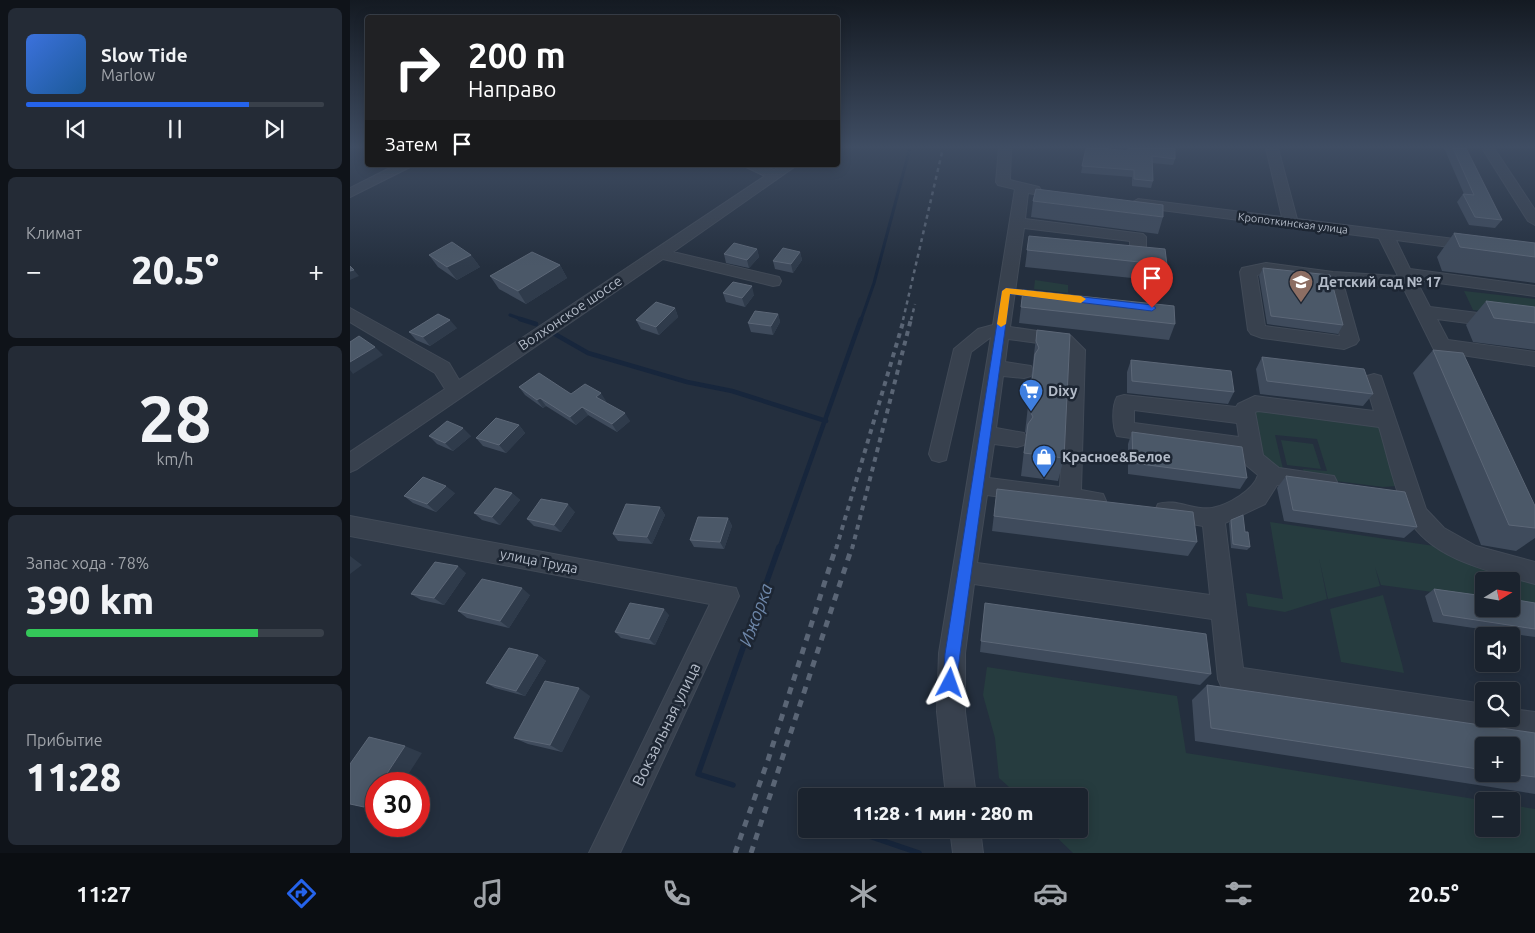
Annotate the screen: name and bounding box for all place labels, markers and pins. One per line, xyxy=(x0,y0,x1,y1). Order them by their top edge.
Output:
pin xyxy=(1131,257,1173,308)
school or university icon: Детский сад № 17 xyxy=(1288,269,1314,303)
place label: Детский сад № 17 xyxy=(1318,274,1441,290)
supermarket icon: Dixy xyxy=(1018,378,1044,412)
place label: Dixy xyxy=(1048,383,1078,399)
shop icon: Красное&Белое xyxy=(1031,444,1057,478)
place label: Красное&Белое xyxy=(1062,449,1171,465)

